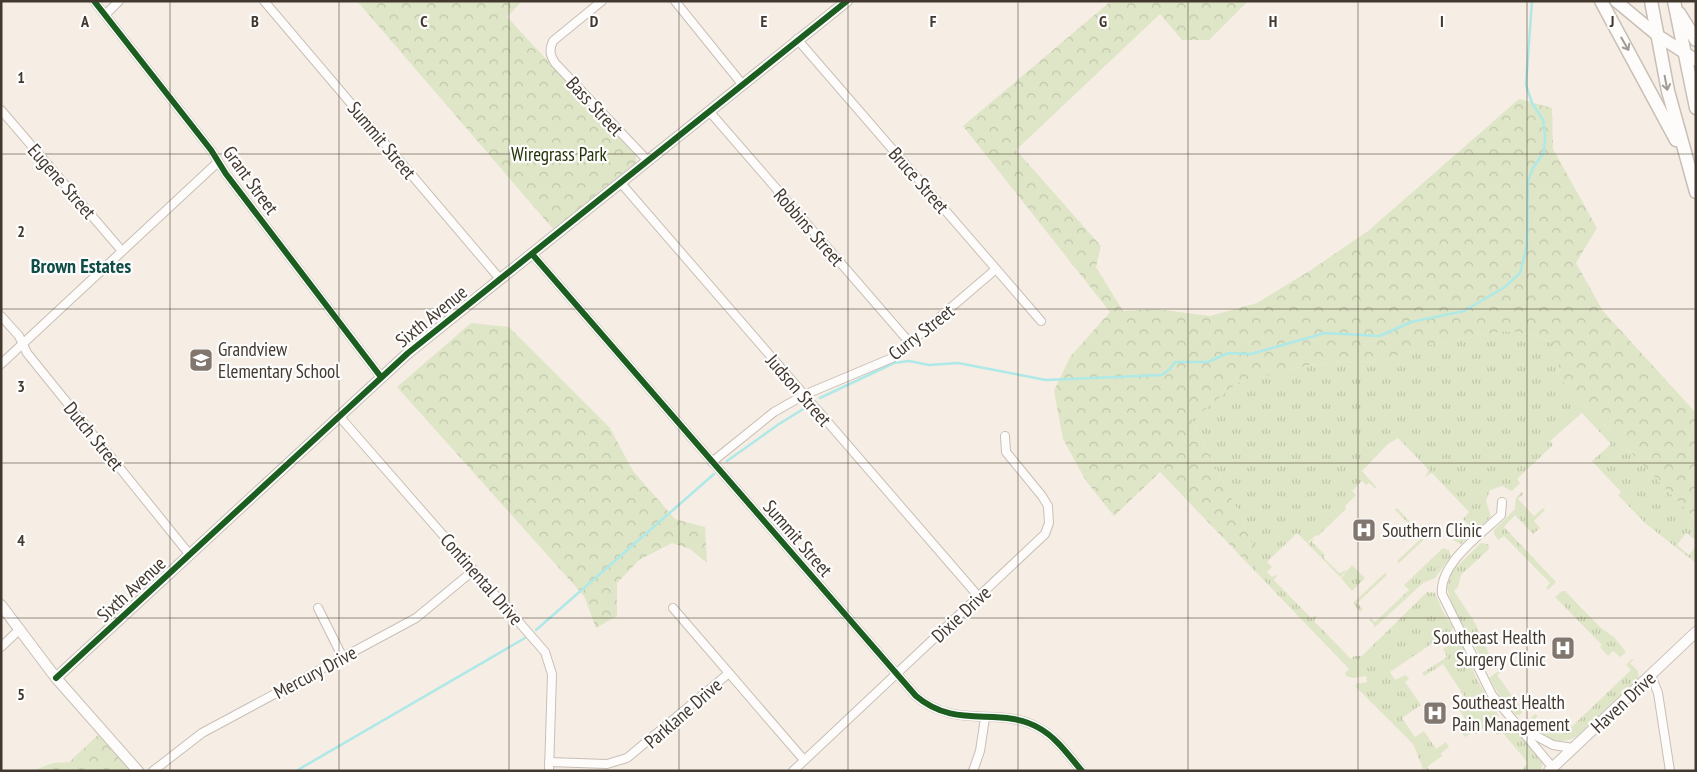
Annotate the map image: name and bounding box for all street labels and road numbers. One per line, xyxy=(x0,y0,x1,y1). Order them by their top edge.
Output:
street label: Bass Street xyxy=(561,71,629,141)
street label: Summit Street xyxy=(343,96,422,184)
street label: Eugene Street xyxy=(23,138,102,224)
street label: Grant Street xyxy=(218,141,284,220)
street label: Bruce Street xyxy=(884,142,955,219)
street label: Robbins Street xyxy=(769,183,850,271)
street label: Sixth Avenue xyxy=(390,280,472,352)
street label: Curry Street xyxy=(883,298,959,365)
street label: Judson Street xyxy=(761,348,837,431)
street label: Dutch Street xyxy=(59,397,130,476)
street label: Summit Street xyxy=(758,495,838,582)
street label: Continental Drive xyxy=(435,528,529,630)
street label: Sixth Avenue xyxy=(92,551,170,627)
street label: Dixie Drive xyxy=(926,580,996,647)
street label: Mercury Drive xyxy=(269,640,361,704)
street label: Haven Drive xyxy=(1586,666,1661,738)
street label: Parklane Drive xyxy=(639,673,727,753)

